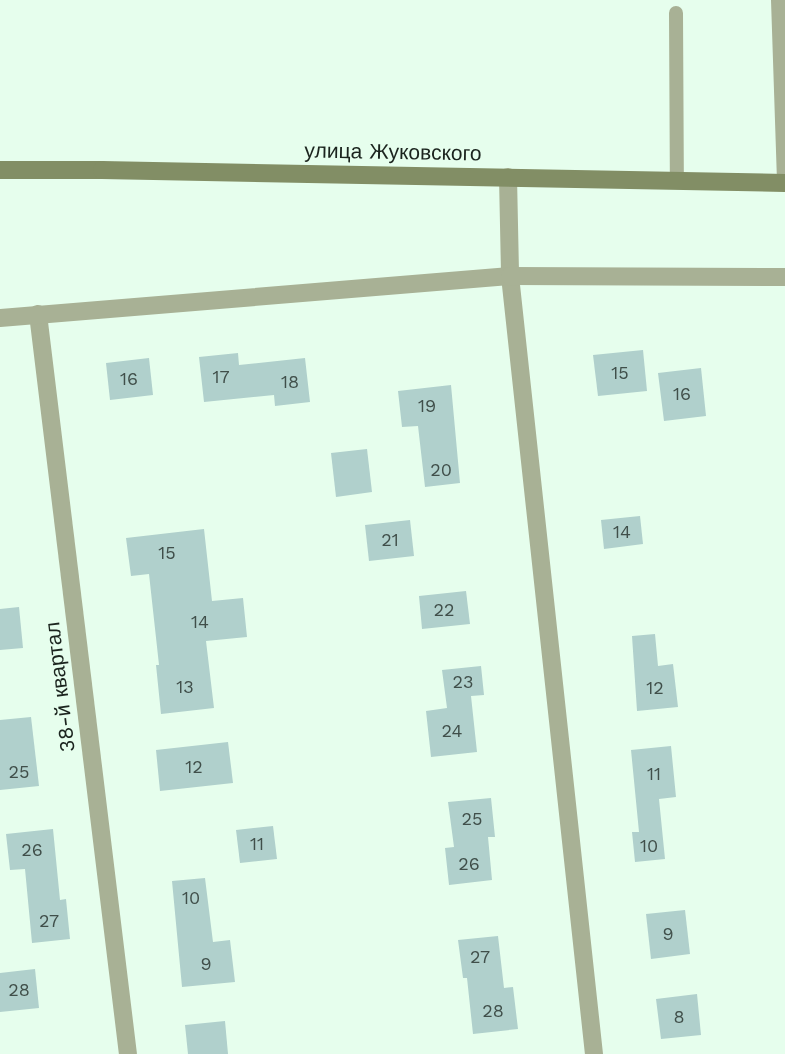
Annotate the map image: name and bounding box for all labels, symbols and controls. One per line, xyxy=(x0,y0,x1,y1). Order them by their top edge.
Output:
street label: улица Жуковского xyxy=(304,138,482,166)
house number: 15 xyxy=(611,362,629,384)
house number: 17 xyxy=(212,366,230,388)
house number: 16 xyxy=(120,368,138,390)
house number: 18 xyxy=(281,371,299,393)
house number: 16 xyxy=(673,383,691,405)
house number: 19 xyxy=(418,395,436,417)
house number: 20 xyxy=(430,459,452,481)
house number: 14 xyxy=(613,521,631,543)
house number: 21 xyxy=(381,529,399,551)
house number: 15 xyxy=(158,542,176,564)
house number: 22 xyxy=(434,599,454,621)
house number: 14 xyxy=(191,611,209,633)
street label: 38-й квартал xyxy=(40,620,80,754)
house number: 23 xyxy=(453,671,473,693)
house number: 13 xyxy=(176,676,194,698)
house number: 12 xyxy=(646,677,664,699)
house number: 24 xyxy=(442,720,462,742)
house number: 12 xyxy=(185,756,203,778)
house number: 25 xyxy=(9,761,29,783)
house number: 11 xyxy=(647,763,661,785)
house number: 25 xyxy=(462,808,482,830)
house number: 11 xyxy=(250,833,264,855)
house number: 10 xyxy=(640,835,658,857)
house number: 26 xyxy=(21,839,43,861)
house number: 26 xyxy=(458,853,480,875)
house number: 10 xyxy=(182,887,200,909)
house number: 27 xyxy=(39,910,59,932)
house number: 9 xyxy=(662,923,674,945)
house number: 27 xyxy=(470,946,490,968)
house number: 9 xyxy=(200,953,212,975)
house number: 28 xyxy=(8,979,30,1001)
house number: 28 xyxy=(482,1000,504,1022)
house number: 8 xyxy=(673,1006,685,1028)

